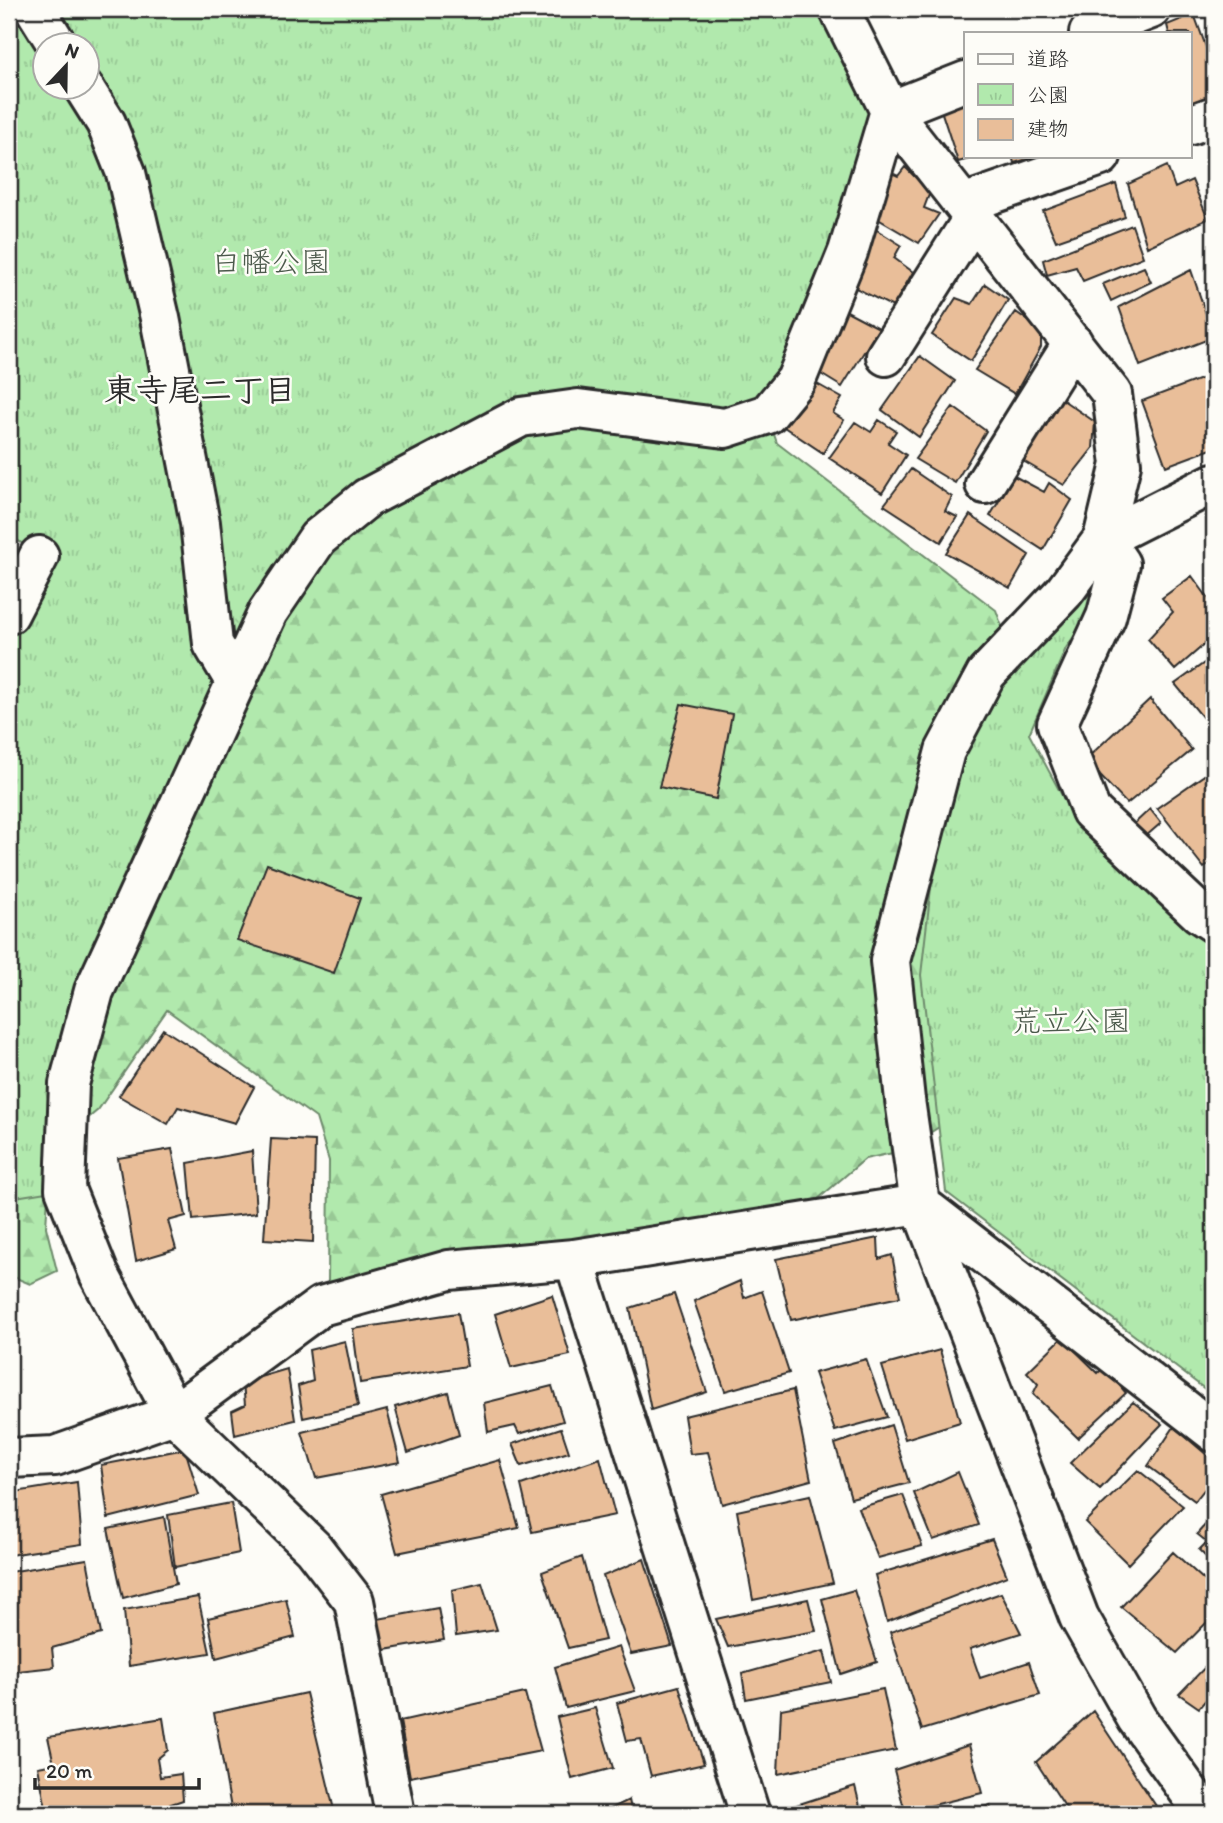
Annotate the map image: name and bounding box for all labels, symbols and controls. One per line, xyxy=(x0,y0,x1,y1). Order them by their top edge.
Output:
north arrow xyxy=(32,32,102,102)
legend xyxy=(964,32,1192,158)
text: N xyxy=(62,38,82,64)
text: 道路 xyxy=(1027,46,1069,71)
text: 公園 xyxy=(1027,82,1069,107)
text: 建物 xyxy=(1027,116,1069,141)
park label: 白幡公園 xyxy=(211,243,331,280)
district label: 東寺尾二丁目 xyxy=(104,371,296,409)
park label: 荒立公園 xyxy=(1011,1002,1131,1039)
scale bar xyxy=(35,1746,200,1790)
text: 20 m xyxy=(46,1758,93,1783)

